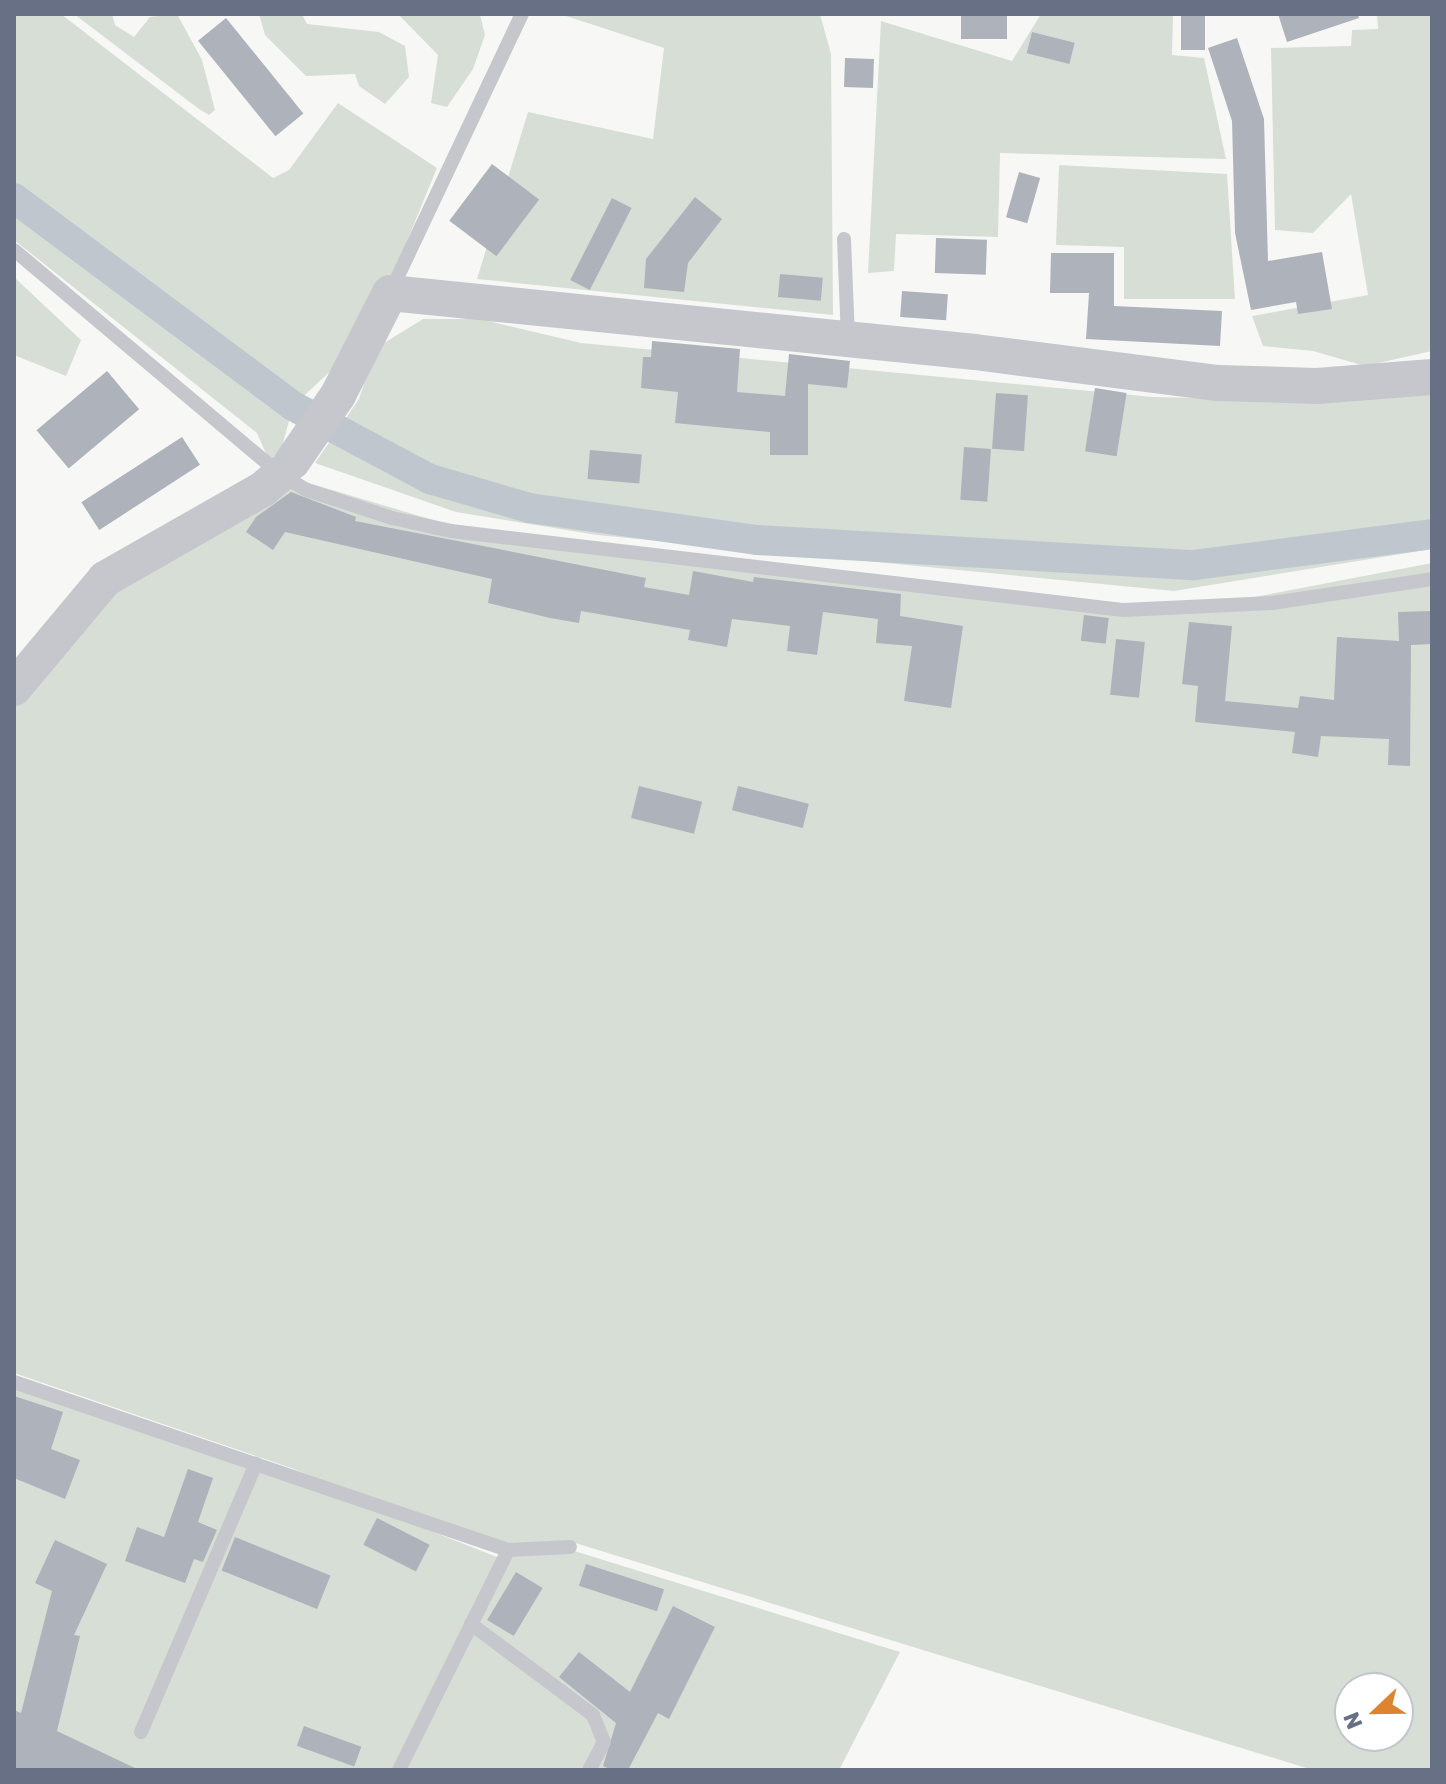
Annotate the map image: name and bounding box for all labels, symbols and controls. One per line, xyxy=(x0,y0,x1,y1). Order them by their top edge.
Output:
north arrow xyxy=(1334,1672,1414,1752)
text: N xyxy=(1338,1708,1369,1733)

